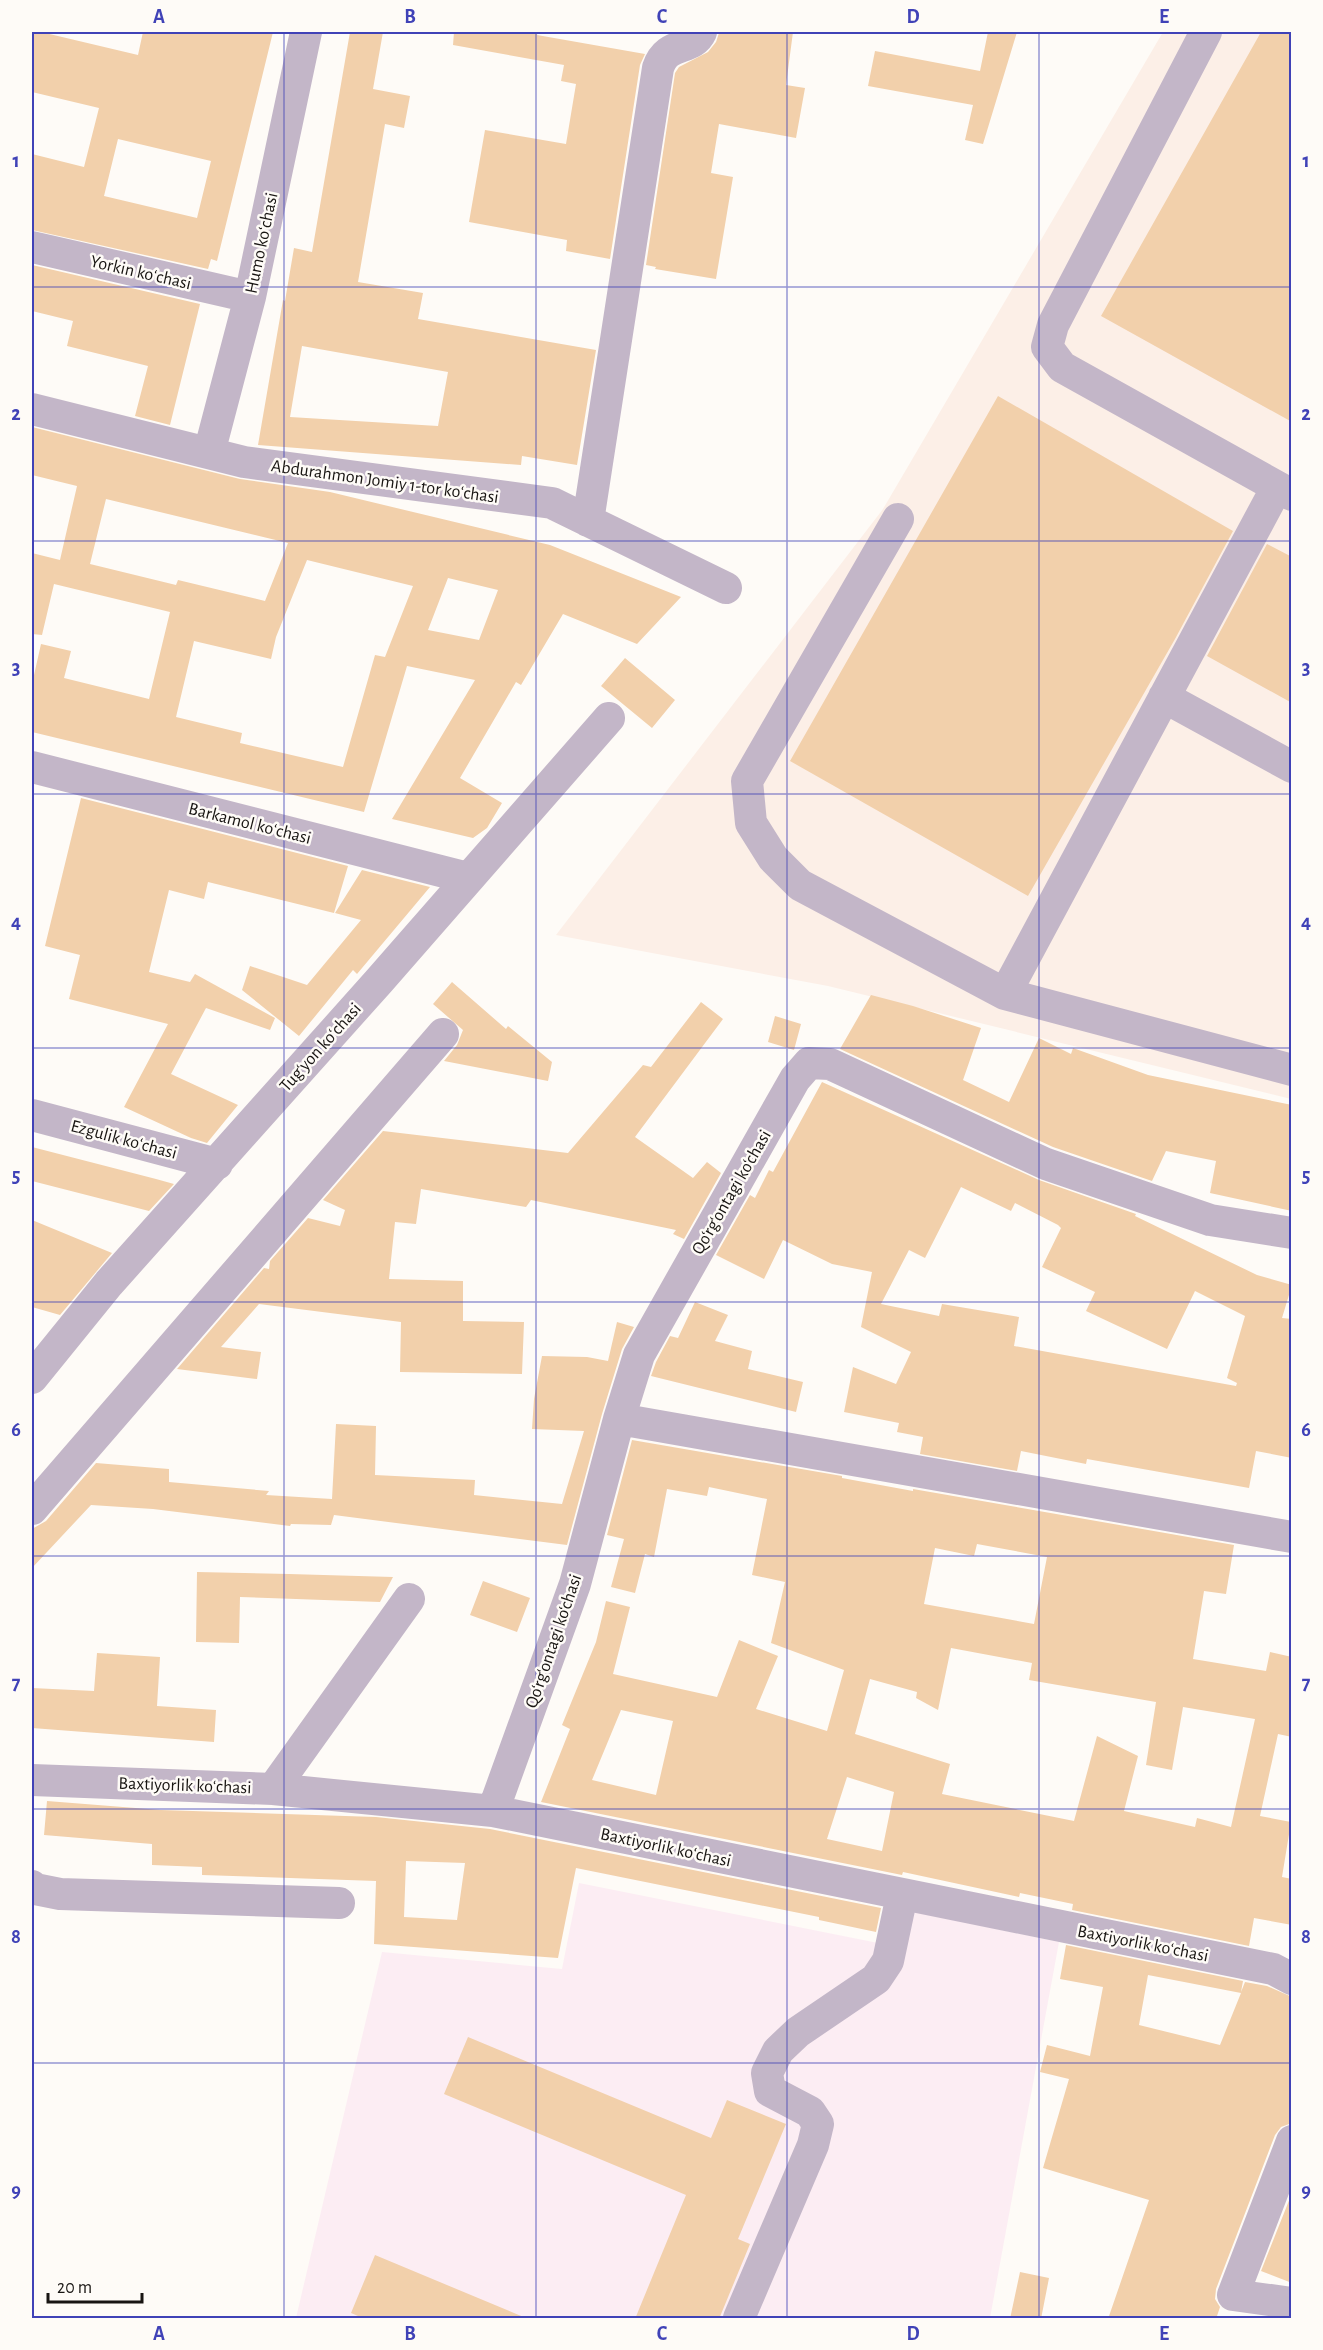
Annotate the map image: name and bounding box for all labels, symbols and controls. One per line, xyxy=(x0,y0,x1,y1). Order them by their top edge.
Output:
text: A xyxy=(153,7,165,27)
text: B xyxy=(404,7,416,27)
text: C xyxy=(657,7,668,27)
text: D xyxy=(906,7,920,27)
text: E xyxy=(1159,7,1169,27)
text: 1 xyxy=(12,151,20,171)
text: 1 xyxy=(1302,151,1310,171)
street label: Humo koʻchasi xyxy=(242,191,281,295)
street label: Yorkin koʻchasi xyxy=(89,253,193,293)
text: 2 xyxy=(11,404,21,424)
text: 2 xyxy=(1301,404,1311,424)
street label: Abdurahmon Jomiy 1-tor koʻchasi xyxy=(270,457,500,507)
text: 3 xyxy=(12,658,20,678)
text: 3 xyxy=(1302,658,1310,678)
street label: Barkamol koʻchasi xyxy=(187,800,313,848)
text: 4 xyxy=(11,912,21,932)
text: 4 xyxy=(1301,912,1311,932)
street label: Tugʻyon koʻchasi xyxy=(277,1000,365,1095)
street label: Ezgulik koʻchasi xyxy=(69,1117,179,1163)
street label: Qo‘rg‘ontagi ko‘chasi xyxy=(689,1127,775,1258)
text: 5 xyxy=(12,1166,20,1186)
text: 5 xyxy=(1302,1166,1310,1186)
text: 6 xyxy=(11,1420,21,1440)
text: 6 xyxy=(1301,1420,1311,1440)
street label: Qo‘rg‘ontagi ko‘chasi xyxy=(523,1572,585,1711)
text: 7 xyxy=(12,1673,21,1693)
text: 7 xyxy=(1302,1673,1311,1693)
street label: Baxtiyorlik koʻchasi xyxy=(118,1775,252,1797)
street label: Baxtiyorlik koʻchasi xyxy=(599,1825,733,1871)
street label: Baxtiyorlik koʻchasi xyxy=(1076,1922,1210,1966)
text: 8 xyxy=(11,1927,21,1947)
text: 8 xyxy=(1301,1927,1311,1947)
text: 9 xyxy=(11,2181,21,2201)
text: 9 xyxy=(1301,2181,1311,2201)
scale bar xyxy=(48,2266,142,2304)
text: 20 m xyxy=(57,2279,92,2297)
text: A xyxy=(153,2324,165,2344)
text: B xyxy=(404,2324,416,2344)
text: C xyxy=(657,2324,668,2344)
text: D xyxy=(906,2324,920,2344)
text: E xyxy=(1159,2324,1169,2344)

